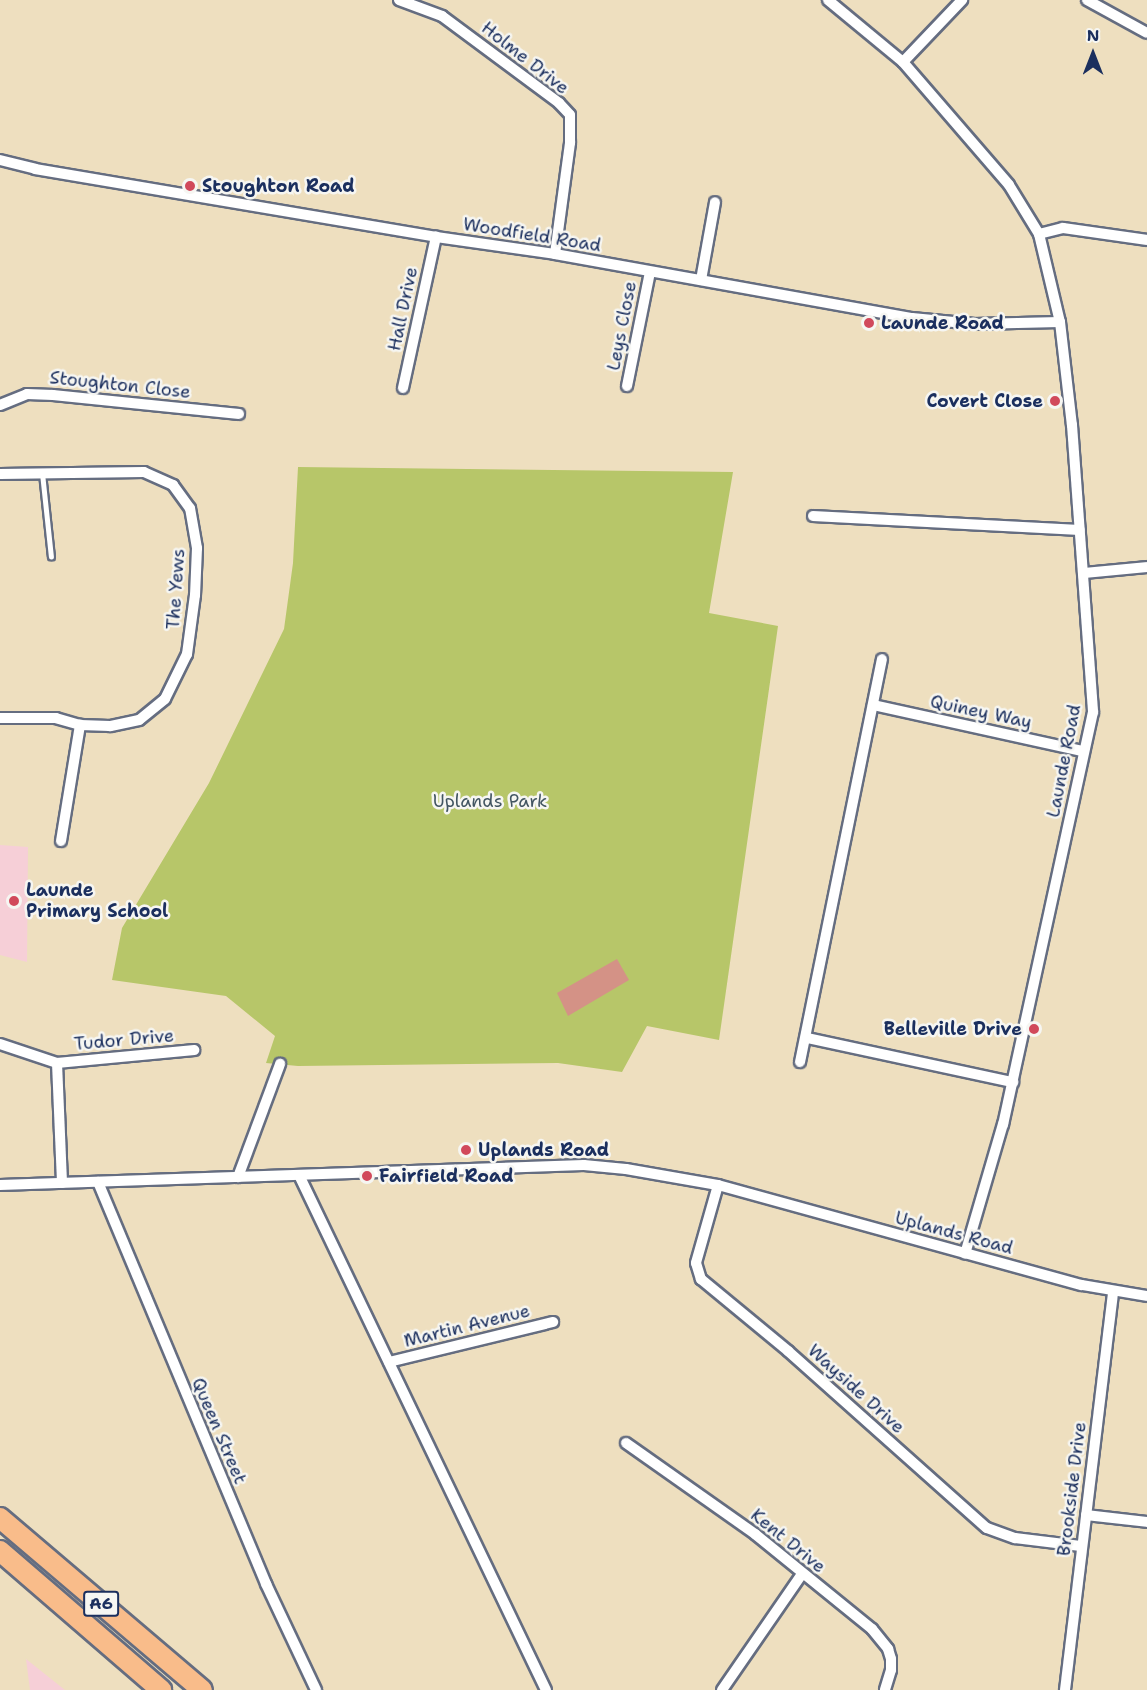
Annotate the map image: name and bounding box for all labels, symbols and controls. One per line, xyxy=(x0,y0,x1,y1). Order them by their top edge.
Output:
street label: Holme Drive xyxy=(477,17,573,99)
north arrow xyxy=(1063,24,1123,84)
text: N xyxy=(1087,25,1099,46)
place label: Stoughton Road xyxy=(202,175,355,197)
marker: Stoughton Road xyxy=(183,179,197,193)
street label: Woodfield Road xyxy=(461,213,603,257)
street label: Hall Drive xyxy=(384,265,422,353)
street label: Leys Close xyxy=(603,280,641,372)
place label: Launde Road xyxy=(881,312,1004,334)
marker: Launde Road xyxy=(862,316,876,330)
street label: Stoughton Close xyxy=(49,367,191,403)
place label: Covert Close xyxy=(927,390,1043,412)
marker: Covert Close xyxy=(1048,394,1062,408)
street label: The Yews xyxy=(162,548,190,630)
street label: Quiney Way xyxy=(928,691,1034,733)
street label: Launde Road xyxy=(1042,703,1086,819)
park label: Uplands Park xyxy=(433,790,547,812)
place label: Launde Primary School xyxy=(26,880,168,922)
marker: Launde Primary School xyxy=(7,894,21,908)
place label: Belleville Drive xyxy=(884,1018,1022,1040)
marker: Belleville Drive xyxy=(1027,1022,1041,1036)
street label: Tudor Drive xyxy=(73,1025,175,1055)
place label: Uplands Road xyxy=(478,1139,609,1161)
marker: Uplands Road xyxy=(459,1143,473,1157)
place label: Fairfield Road xyxy=(379,1165,514,1187)
marker: Fairfield Road xyxy=(360,1169,374,1183)
street label: Uplands Road xyxy=(893,1207,1015,1259)
street label: Martin Avenue xyxy=(402,1300,532,1352)
street label: Wayside Drive xyxy=(803,1340,909,1438)
street label: Queen Street xyxy=(187,1375,251,1487)
street label: Brookside Drive xyxy=(1053,1421,1091,1557)
street label: Kent Drive xyxy=(746,1504,830,1578)
road number: A6 xyxy=(83,1591,119,1617)

